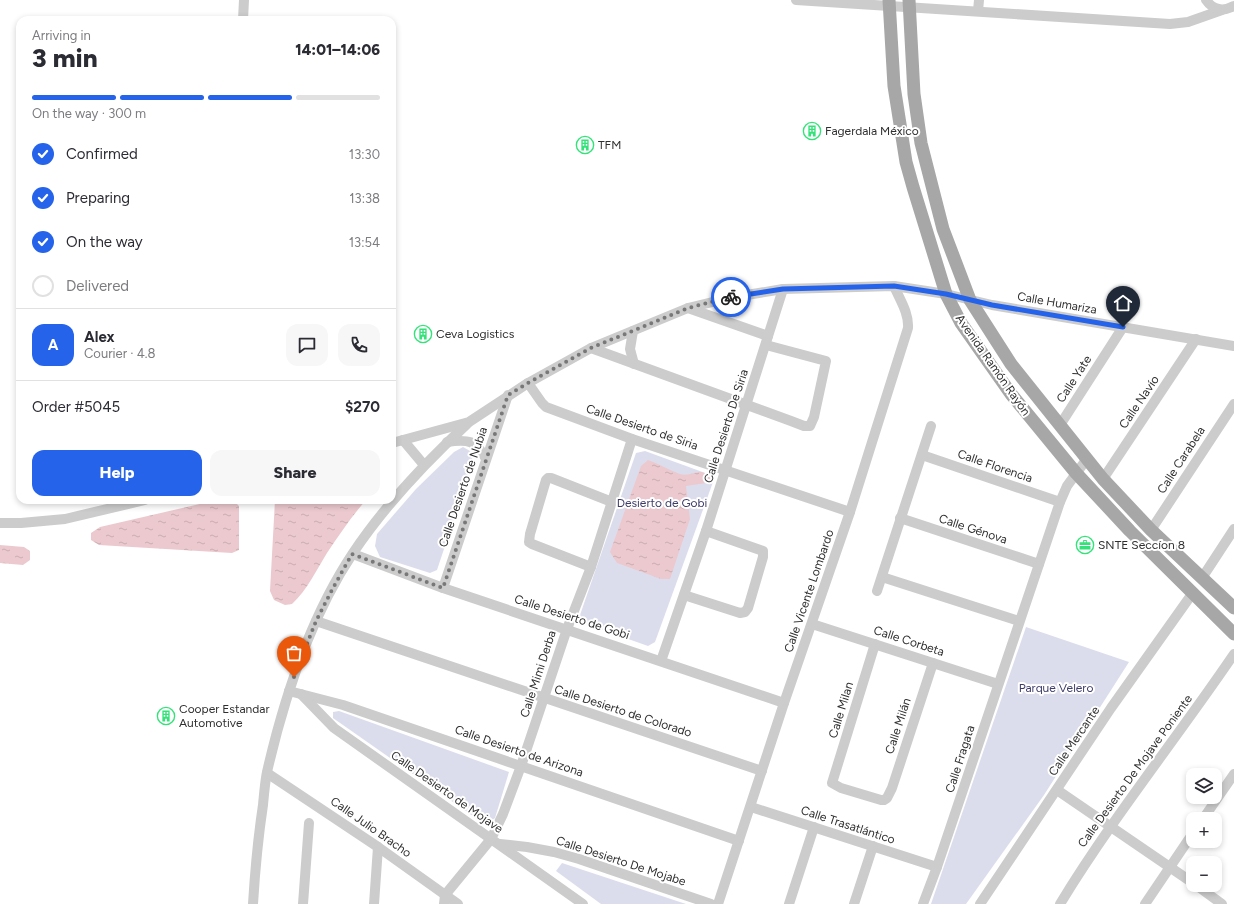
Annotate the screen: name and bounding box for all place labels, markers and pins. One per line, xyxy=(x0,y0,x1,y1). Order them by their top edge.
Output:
building icon: Fagerdala México xyxy=(802,121,822,141)
place label: Fagerdala México xyxy=(825,124,919,138)
building icon: TFM xyxy=(575,135,595,155)
place label: TFM xyxy=(598,138,621,152)
pin xyxy=(1106,286,1140,327)
building icon: Ceva Logistics xyxy=(413,324,433,344)
place label: Ceva Logistics xyxy=(436,327,515,341)
office icon: SNTE Seccíon 8 xyxy=(1075,535,1095,555)
place label: SNTE Seccíon 8 xyxy=(1098,538,1185,552)
pin xyxy=(277,636,311,677)
place label: Cooper Estandar Automotive xyxy=(179,702,269,730)
building icon: Cooper Estandar Automotive xyxy=(156,706,176,726)

